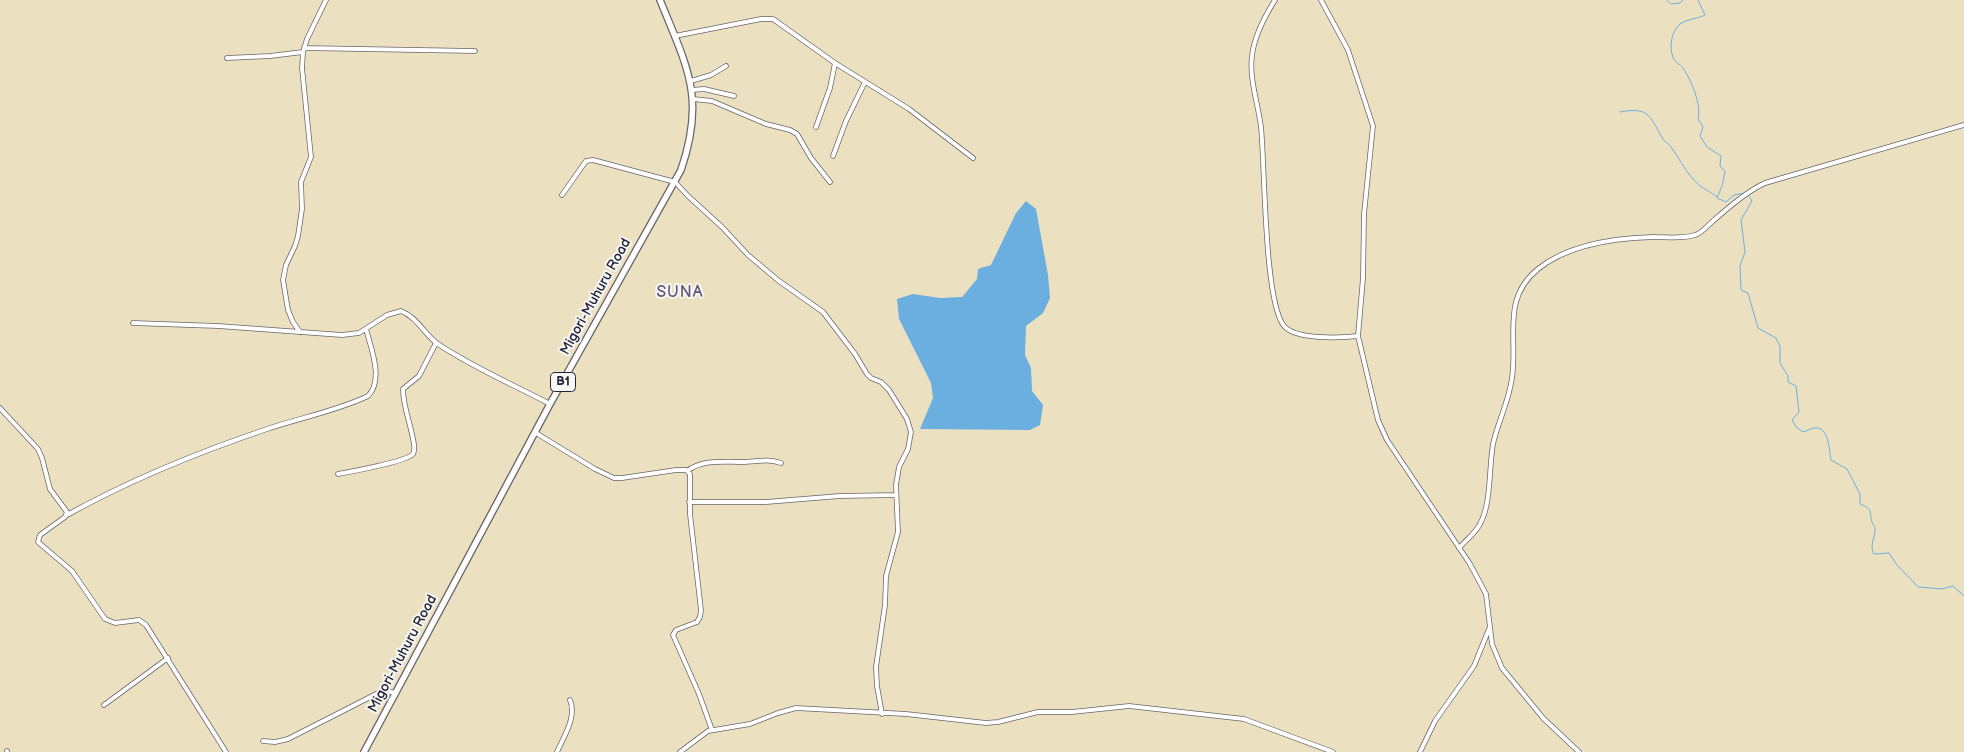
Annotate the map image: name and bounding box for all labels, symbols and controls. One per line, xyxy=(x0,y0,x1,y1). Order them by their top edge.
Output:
street label: Migori-Muhuru Road xyxy=(557,236,635,358)
district label: SUNA xyxy=(656,283,704,303)
road number: B1 xyxy=(550,372,576,392)
street label: Migori-Muhuru Road xyxy=(365,592,441,716)

